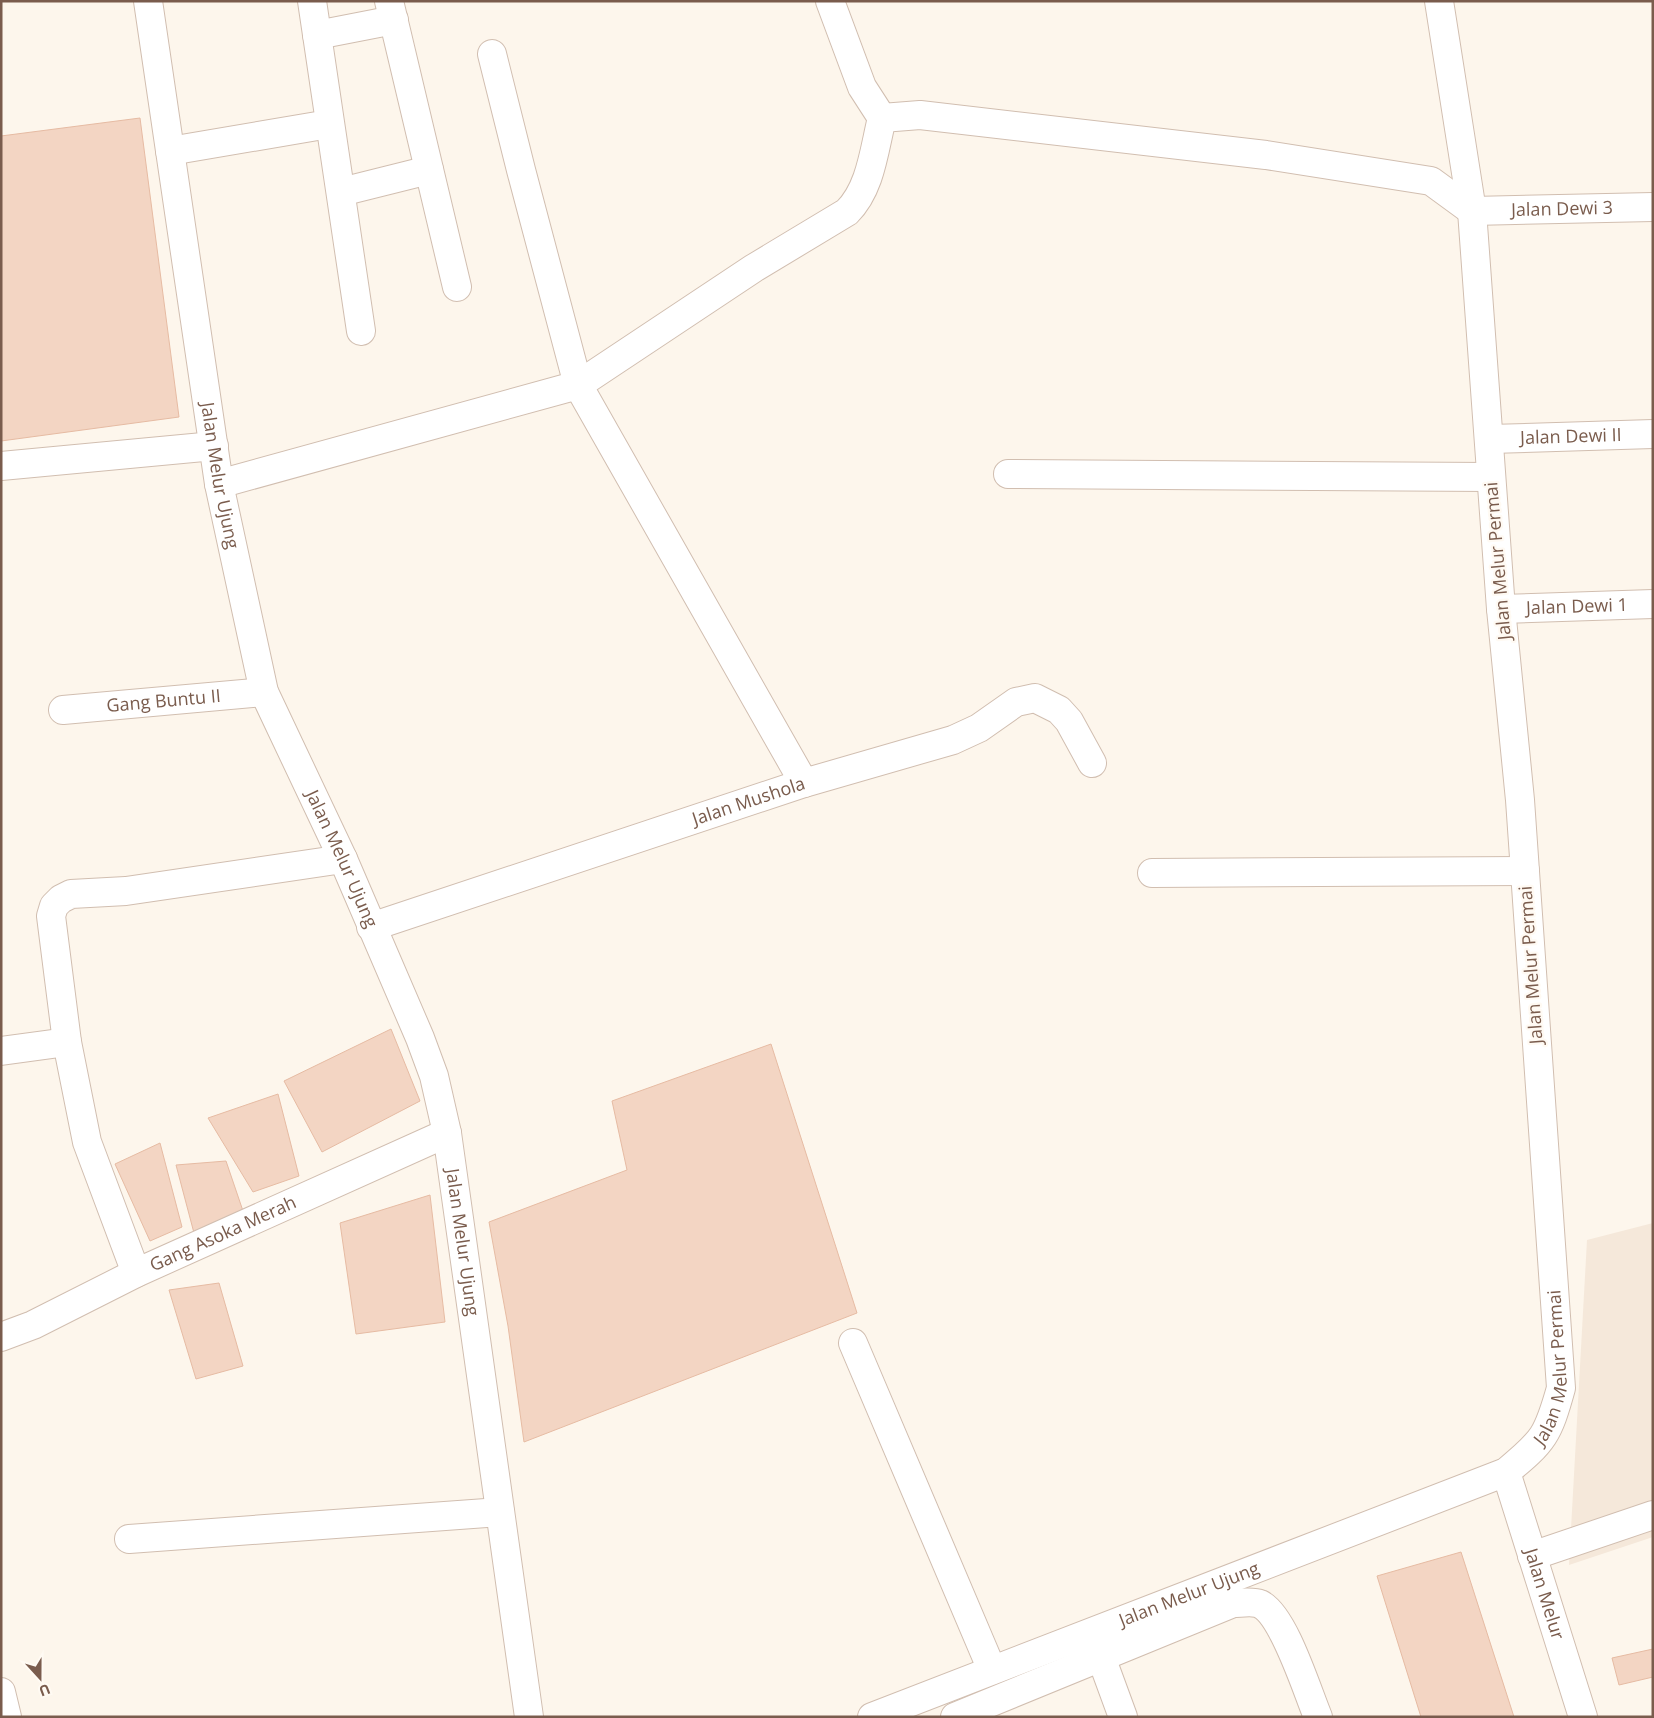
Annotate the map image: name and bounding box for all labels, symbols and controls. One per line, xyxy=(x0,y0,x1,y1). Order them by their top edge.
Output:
street label: Jalan Dewi 3 xyxy=(1509,195,1613,221)
street label: Jalan Melur Ujung xyxy=(196,398,246,551)
street label: Jalan Dewi II xyxy=(1518,422,1622,449)
street label: Jalan Melur Permai xyxy=(1478,481,1516,643)
street label: Jalan Dewi 1 xyxy=(1524,592,1628,619)
street label: Gang Buntu II xyxy=(105,683,222,717)
street label: Jalan Mushola xyxy=(687,771,808,831)
street label: Jalan Melur Ujung xyxy=(300,784,384,931)
street label: Jalan Melur Permai xyxy=(1513,885,1548,1047)
street label: Jalan Melur Ujung xyxy=(441,1165,486,1318)
street label: Gang Asoka Merah xyxy=(146,1189,300,1276)
street label: Jalan Melur Permai xyxy=(1526,1289,1572,1451)
street label: Jalan Melur xyxy=(1519,1543,1571,1643)
street label: Jalan Melur Ujung xyxy=(1113,1555,1263,1632)
north arrow xyxy=(15,1653,65,1703)
text: U xyxy=(36,1680,53,1701)

